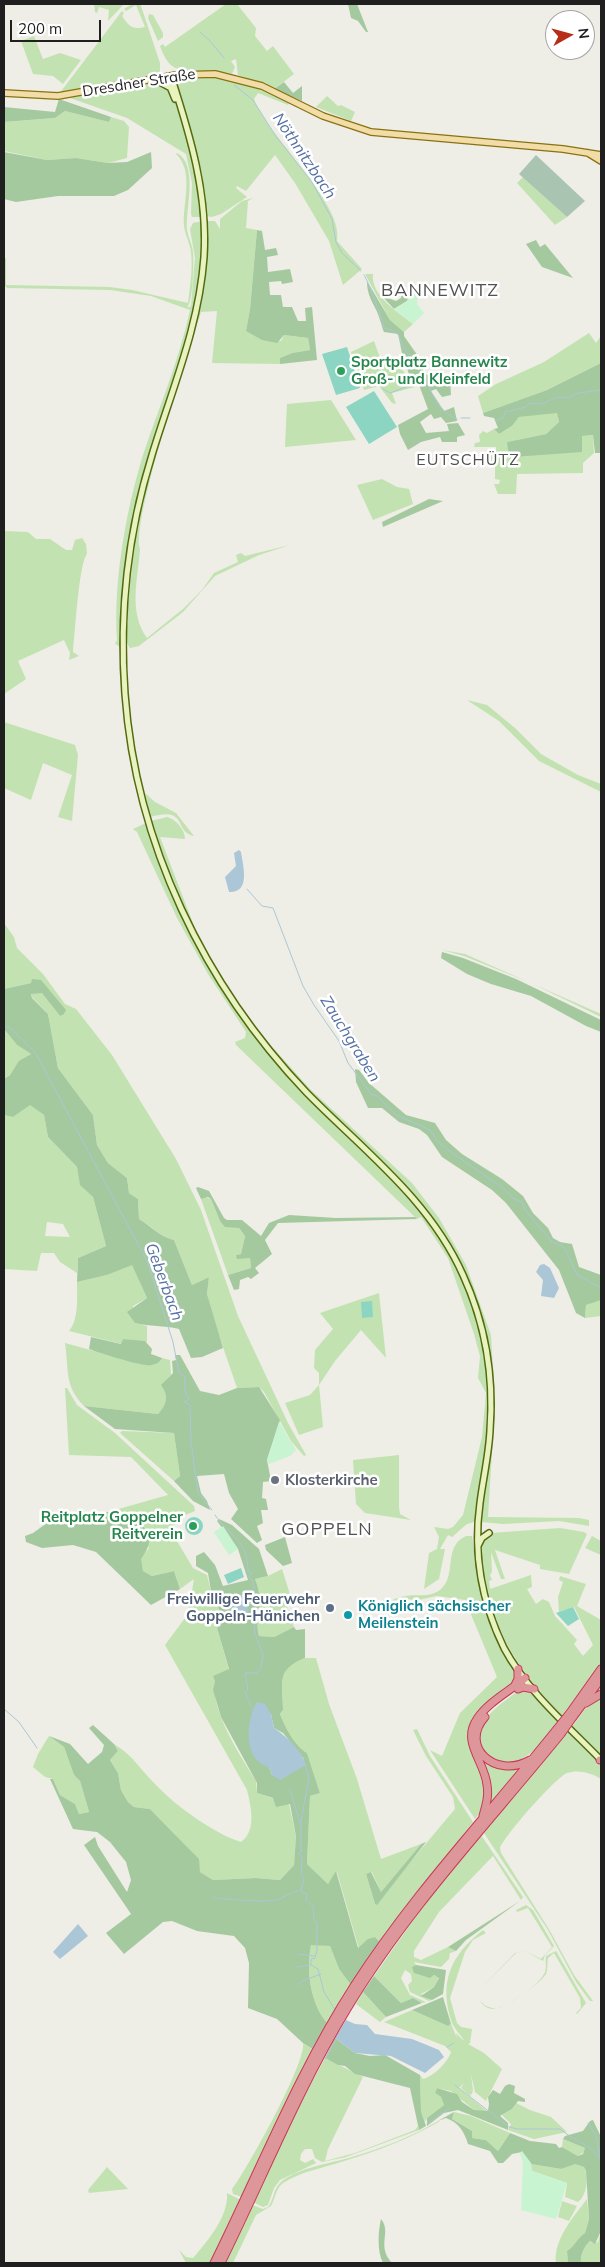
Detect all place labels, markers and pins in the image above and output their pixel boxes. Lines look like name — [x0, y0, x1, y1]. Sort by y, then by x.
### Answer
place label: Sportplatz Bannewitz Groß- und Kleinfeld — [351, 353, 508, 388]
marker: Sportplatz Bannewitz Groß- und Kleinfeld — [335, 365, 347, 377]
place label: Klosterkirche — [285, 1471, 378, 1489]
marker: Klosterkirche — [269, 1474, 281, 1486]
place label: Reitplatz Goppelner Reitverein — [41, 1508, 183, 1543]
marker: Reitplatz Goppelner Reitverein — [187, 1520, 199, 1532]
place label: Freiwillige Feuerwehr Goppeln-Hänichen — [167, 1590, 320, 1625]
place label: Königlich sächsischer Meilenstein — [358, 1597, 511, 1632]
marker: Freiwillige Feuerwehr Goppeln-Hänichen — [324, 1602, 336, 1614]
marker: Königlich sächsischer Meilenstein — [342, 1609, 354, 1621]

